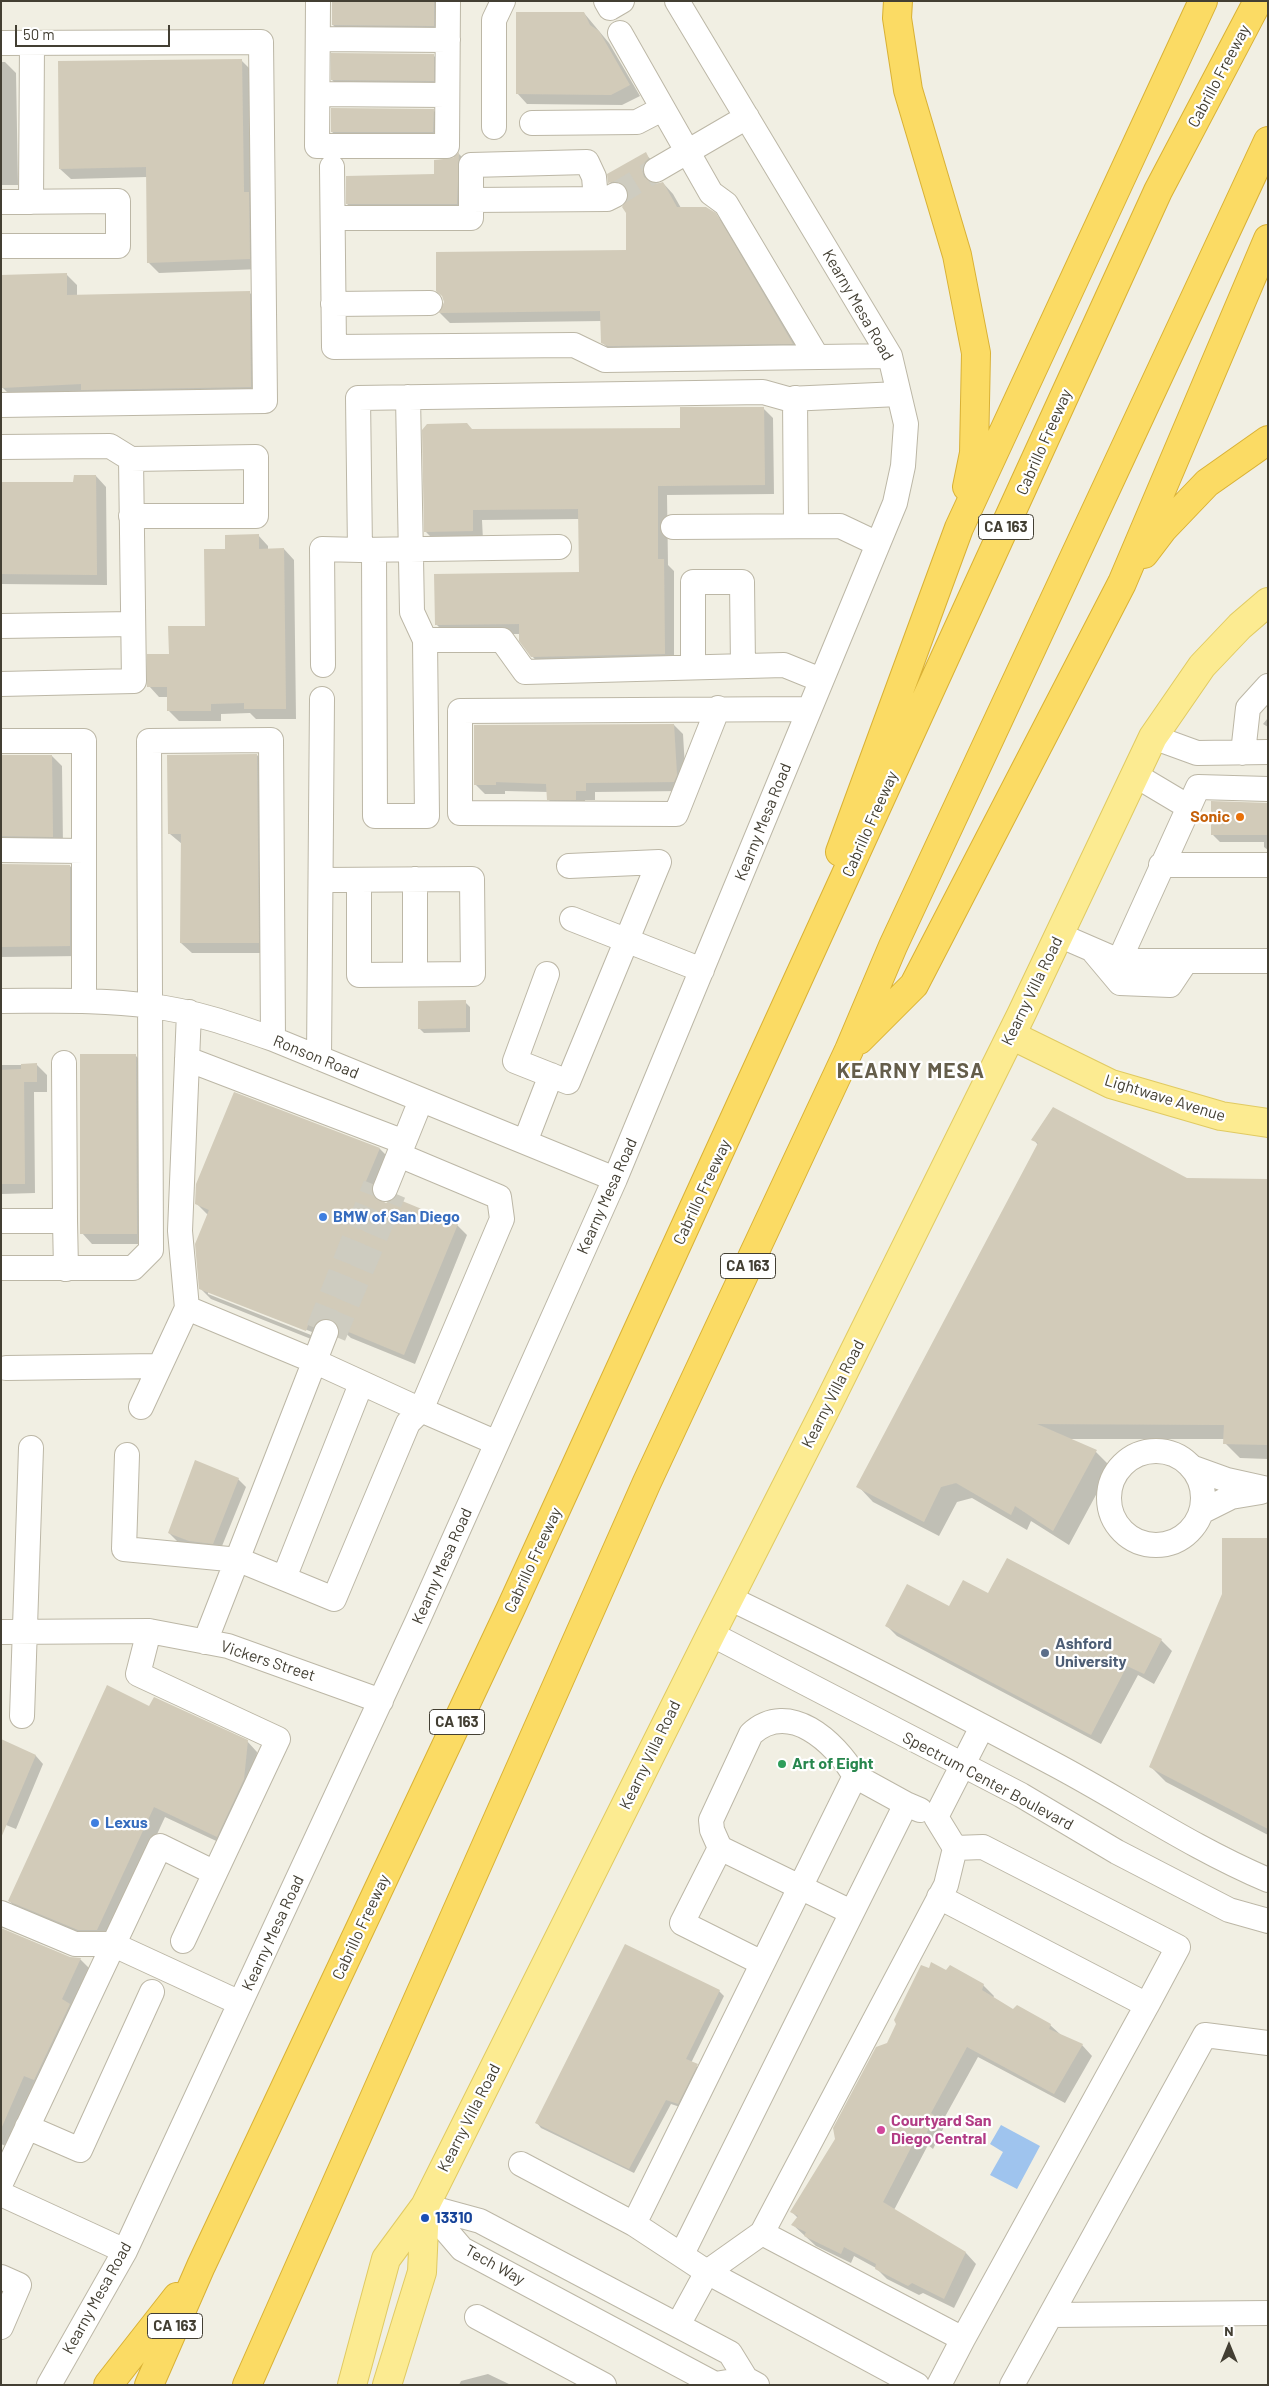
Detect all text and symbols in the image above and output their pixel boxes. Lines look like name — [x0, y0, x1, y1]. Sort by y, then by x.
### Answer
scale bar — [18, 15, 172, 47]
street label: Cabrillo Freeway — [1184, 21, 1254, 131]
text: 50 m — [23, 25, 55, 43]
street label: Kearny Mesa Road — [818, 246, 898, 364]
street label: Cabrillo Freeway — [1012, 386, 1076, 498]
road number: CA 163 — [978, 514, 1034, 540]
street label: Kearny Mesa Road — [731, 760, 795, 884]
street label: Cabrillo Freeway — [838, 768, 902, 880]
place label: Sonic — [1190, 807, 1230, 827]
marker: Sonic — [1234, 811, 1246, 823]
street label: Kearny Villa Road — [997, 933, 1067, 1049]
street label: Ronson Road — [270, 1031, 362, 1083]
district label: KEARNY MESA — [835, 1058, 987, 1084]
street label: Lightwave Avenue — [1102, 1070, 1228, 1126]
street label: Kearny Mesa Road — [573, 1135, 641, 1257]
street label: Cabrillo Freeway — [669, 1136, 735, 1248]
place label: BMW of San Diego — [333, 1207, 460, 1227]
marker: BMW of San Diego — [317, 1211, 329, 1223]
road number: CA 163 — [720, 1254, 776, 1278]
street label: Kearny Villa Road — [798, 1337, 868, 1451]
street label: Cabrillo Freeway — [500, 1504, 566, 1616]
street label: Kearny Mesa Road — [408, 1505, 476, 1627]
place label: Ashford University — [1055, 1634, 1127, 1672]
street label: Vickers Street — [218, 1637, 318, 1685]
marker: Ashford University — [1039, 1647, 1051, 1659]
street label: Kearny Villa Road — [615, 1697, 685, 1813]
road number: CA 163 — [430, 1710, 484, 1734]
street label: Spectrum Center Boulevard — [899, 1728, 1077, 1834]
place label: Art of Eight — [792, 1754, 873, 1774]
marker: Art of Eight — [776, 1758, 788, 1770]
place label: Lexus — [105, 1813, 148, 1833]
marker: Lexus — [89, 1817, 101, 1829]
street label: Cabrillo Freeway — [328, 1871, 394, 1983]
street label: Kearny Mesa Road — [238, 1872, 308, 1994]
street label: Kearny Villa Road — [434, 2061, 504, 2175]
place label: Courtyard San Diego Central — [891, 2111, 992, 2149]
marker: Courtyard San Diego Central — [875, 2124, 887, 2136]
place label: 13310 — [435, 2208, 473, 2228]
marker: 13310 — [419, 2212, 431, 2224]
street label: Kearny Mesa Road — [58, 2239, 136, 2357]
street label: Tech Way — [462, 2241, 528, 2289]
road number: CA 163 — [148, 2314, 202, 2338]
north arrow — [1204, 2321, 1254, 2371]
text: N — [1224, 2322, 1234, 2339]

